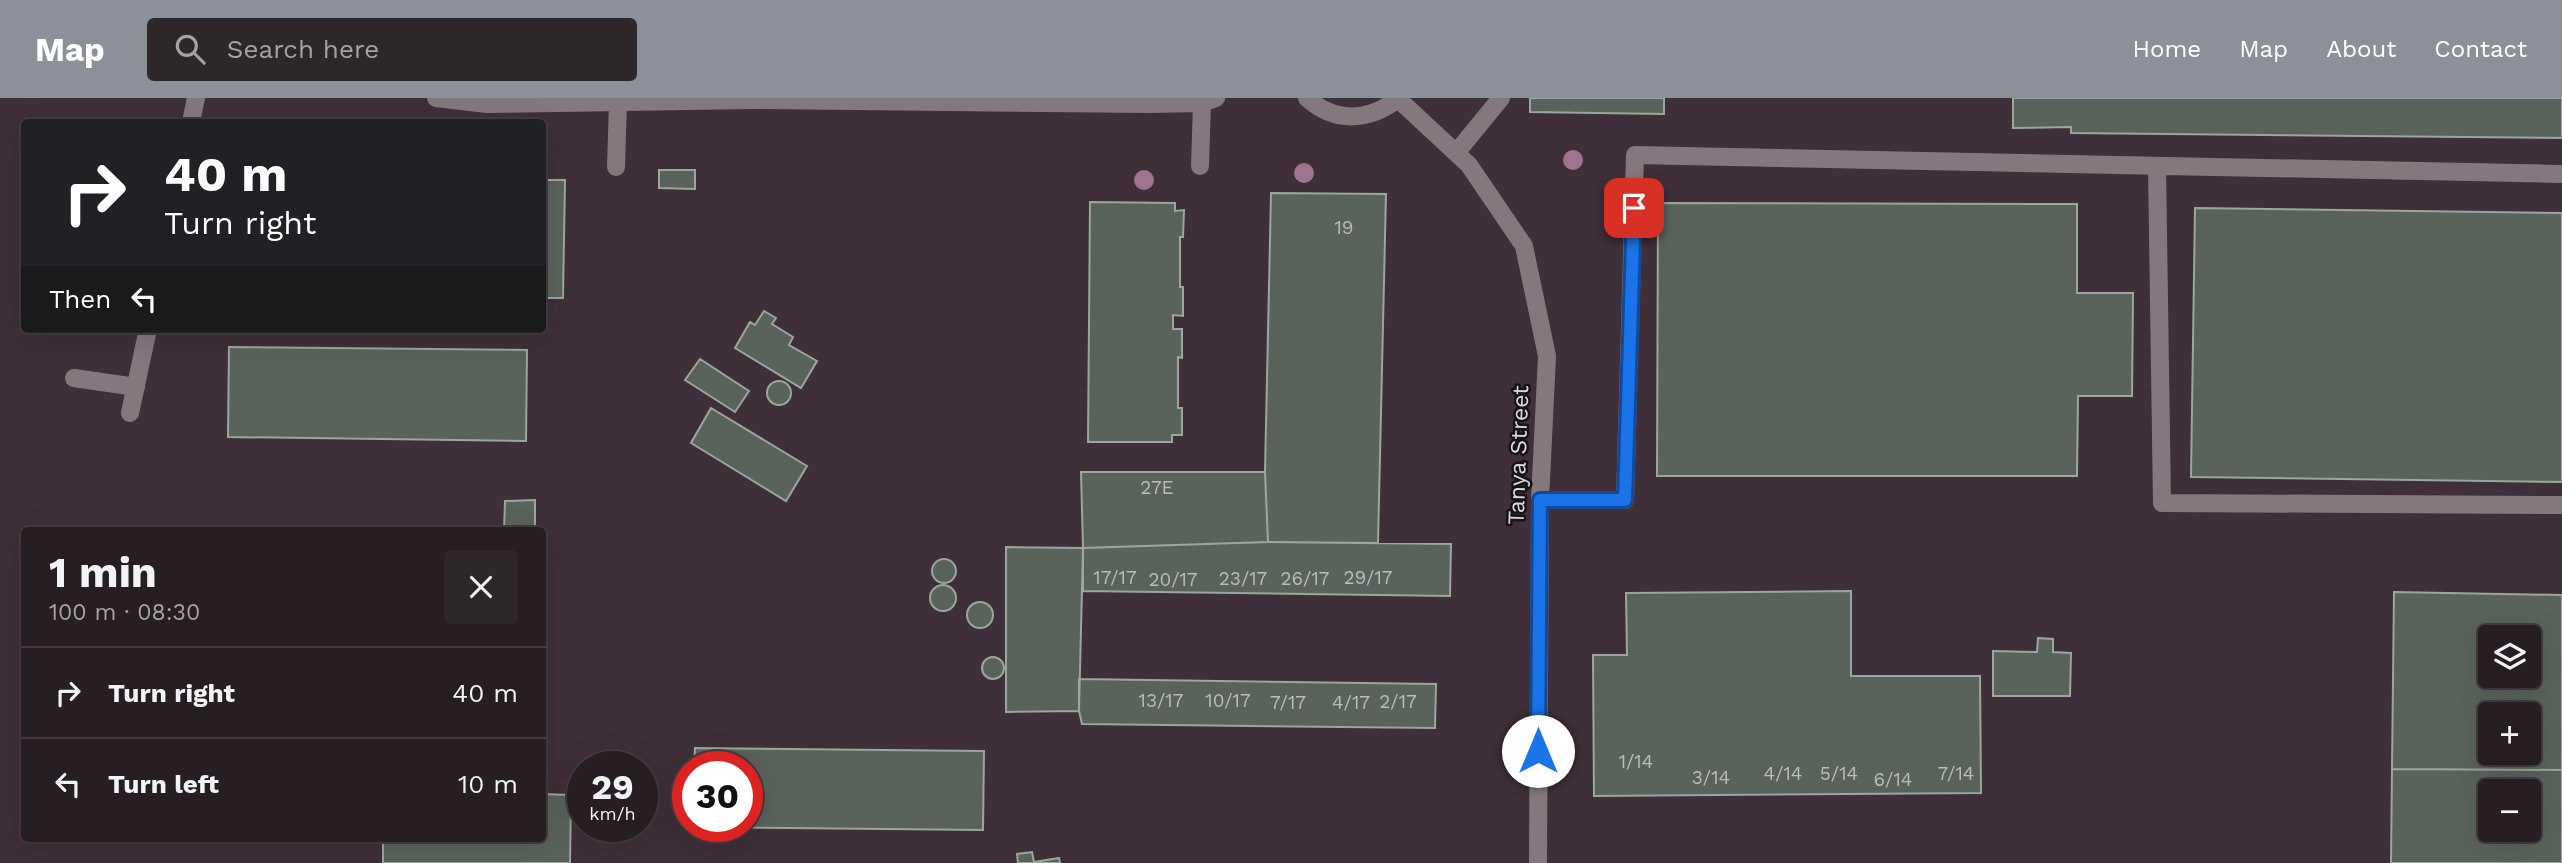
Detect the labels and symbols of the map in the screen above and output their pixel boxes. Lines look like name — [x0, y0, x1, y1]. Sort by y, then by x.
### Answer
pin — [1604, 178, 1664, 238]
house number: 19 — [1334, 216, 1354, 239]
street label: Tanya Street — [1503, 384, 1534, 525]
house number: 27E — [1140, 476, 1174, 499]
house number: 17/17 — [1093, 566, 1137, 589]
house number: 29/17 — [1344, 566, 1392, 589]
house number: 23/17 — [1219, 567, 1267, 590]
house number: 26/17 — [1280, 567, 1330, 590]
house number: 20/17 — [1148, 568, 1198, 591]
house number: 13/17 — [1139, 689, 1183, 712]
house number: 10/17 — [1205, 689, 1251, 712]
house number: 2/17 — [1379, 690, 1417, 713]
house number: 7/17 — [1270, 691, 1306, 714]
house number: 4/17 — [1332, 691, 1370, 714]
position arrow — [1501, 714, 1575, 788]
house number: 1/14 — [1619, 750, 1653, 773]
speed limit sign: 30 — [672, 751, 763, 842]
house number: 4/14 — [1764, 762, 1802, 785]
house number: 5/14 — [1820, 762, 1858, 785]
house number: 7/14 — [1938, 762, 1974, 785]
house number: 3/14 — [1692, 766, 1730, 789]
house number: 6/14 — [1874, 768, 1912, 791]

